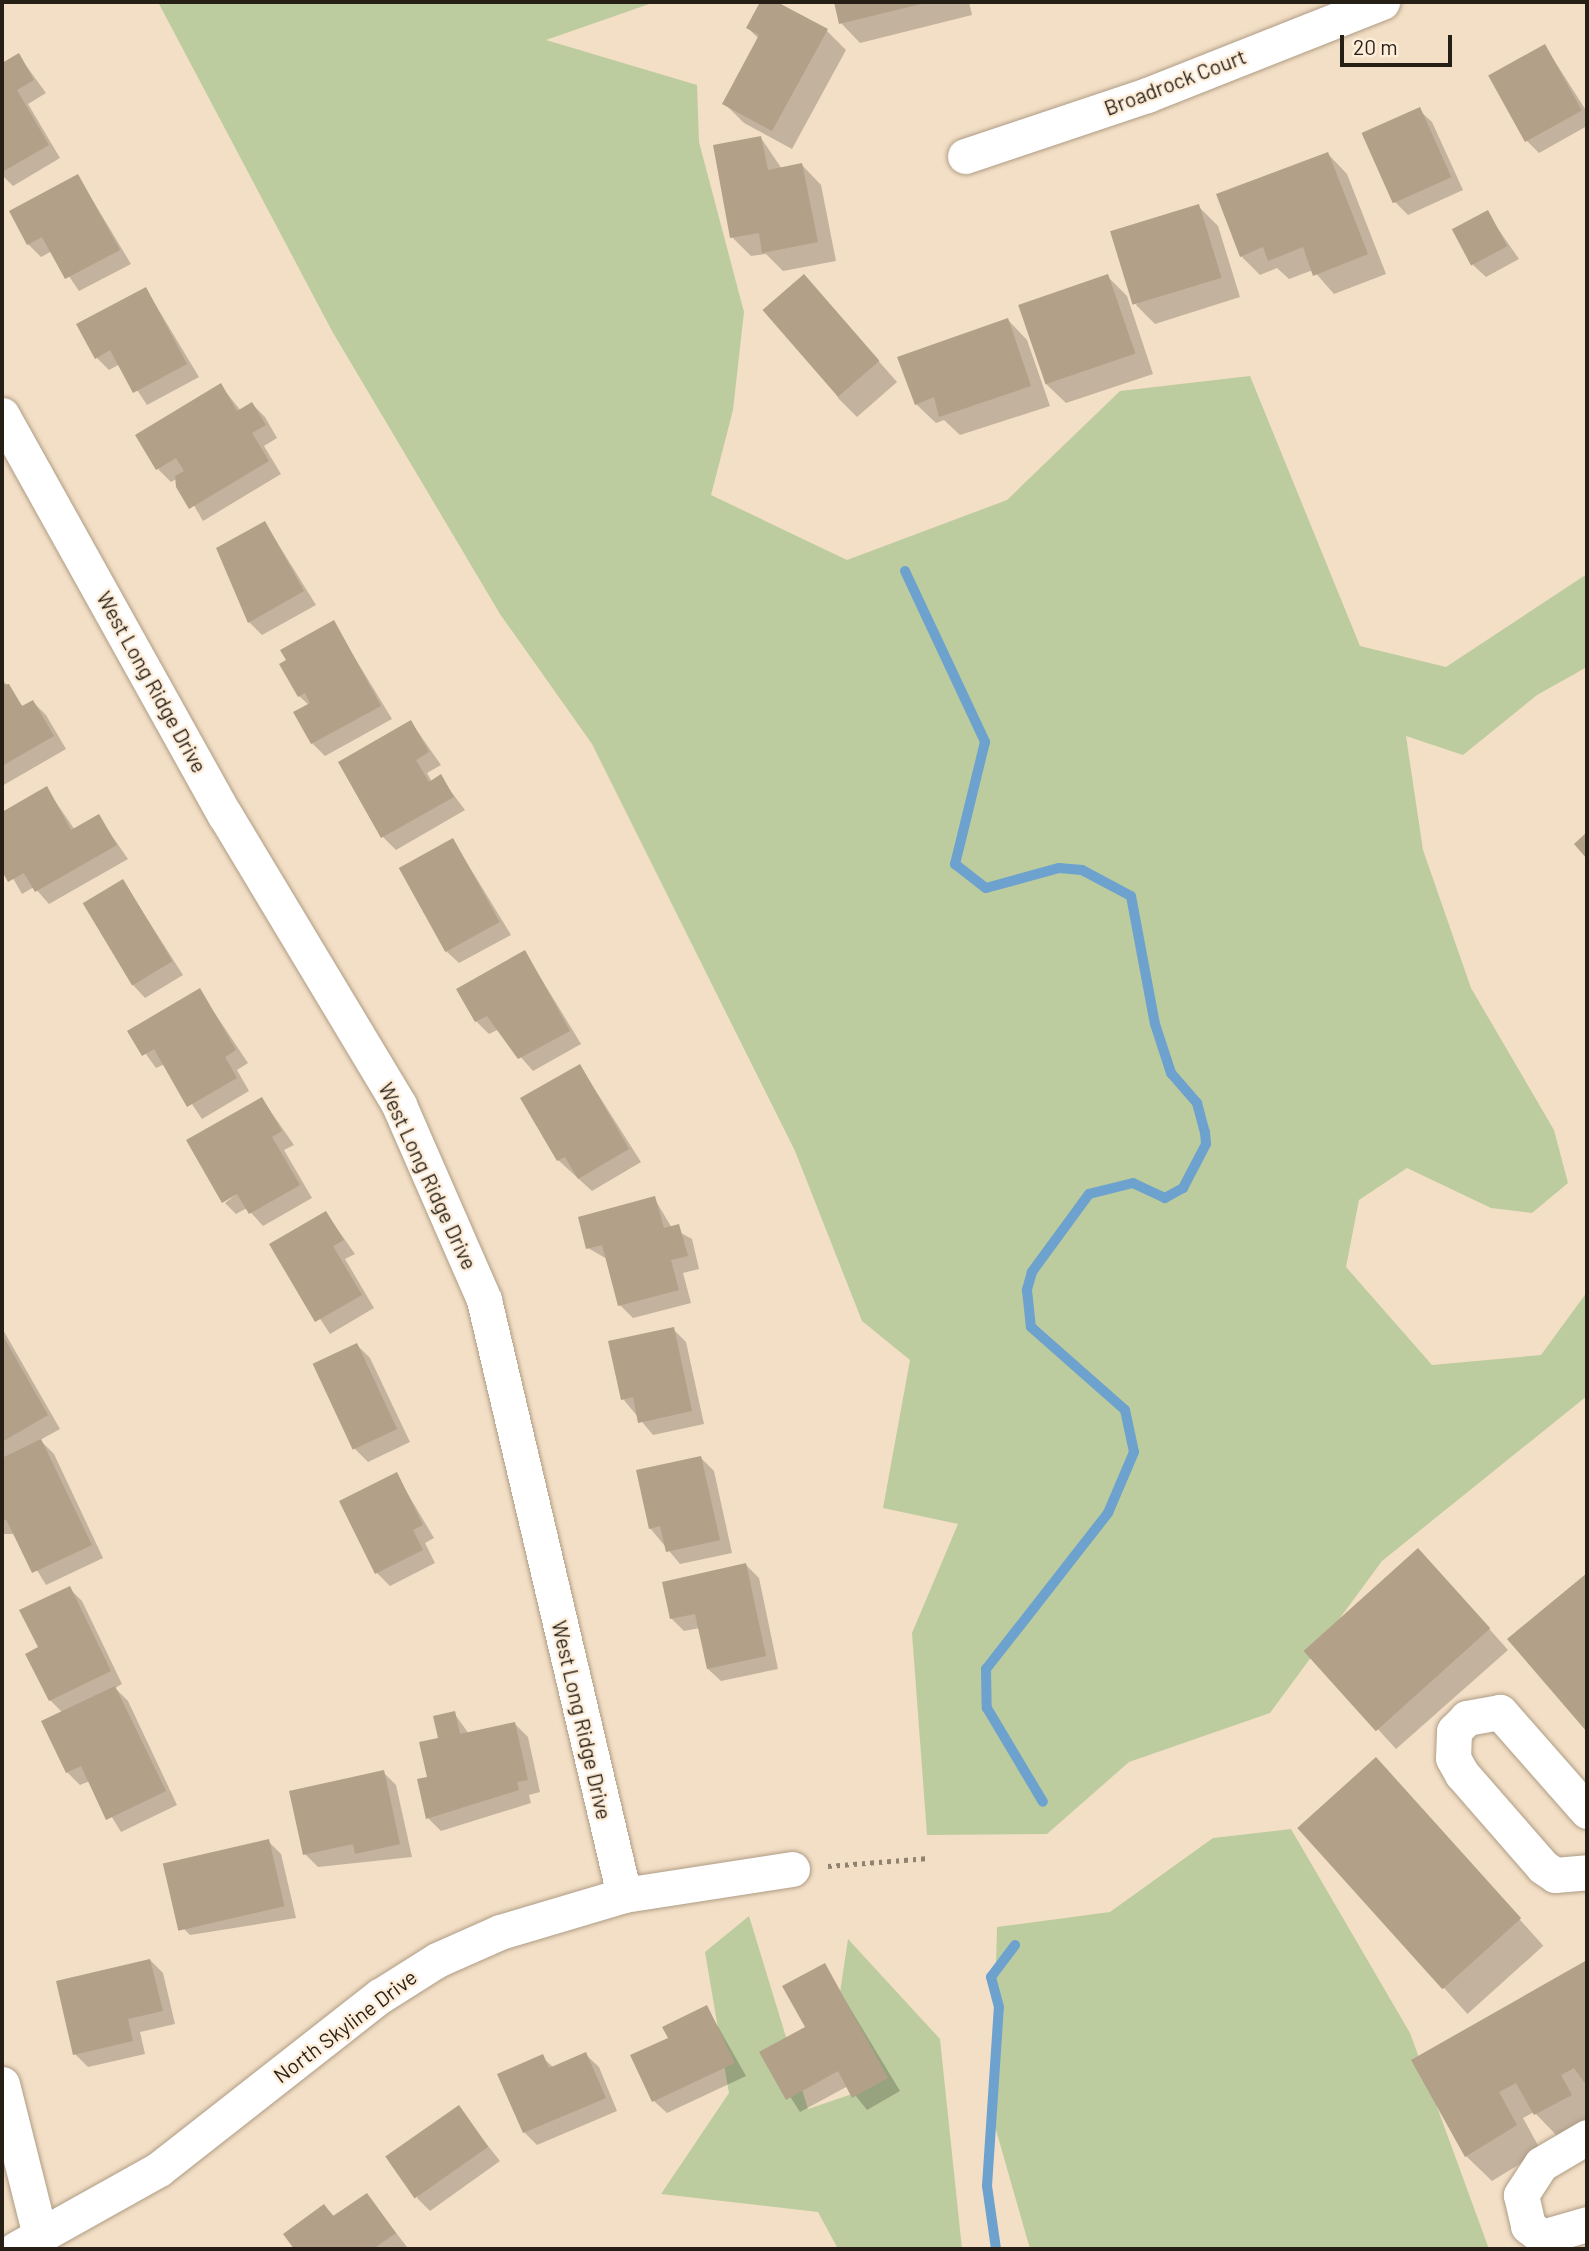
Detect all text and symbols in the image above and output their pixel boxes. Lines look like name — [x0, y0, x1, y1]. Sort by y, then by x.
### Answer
scale bar — [1344, 21, 1456, 65]
text: 20 m — [1353, 34, 1398, 59]
street label: Broadrock Court — [1100, 43, 1250, 121]
street label: West Long Ridge Drive — [92, 587, 212, 777]
street label: West Long Ridge Drive — [374, 1078, 482, 1274]
street label: West Long Ridge Drive — [547, 1618, 617, 1822]
street label: North Skyline Drive — [268, 1964, 422, 2088]

